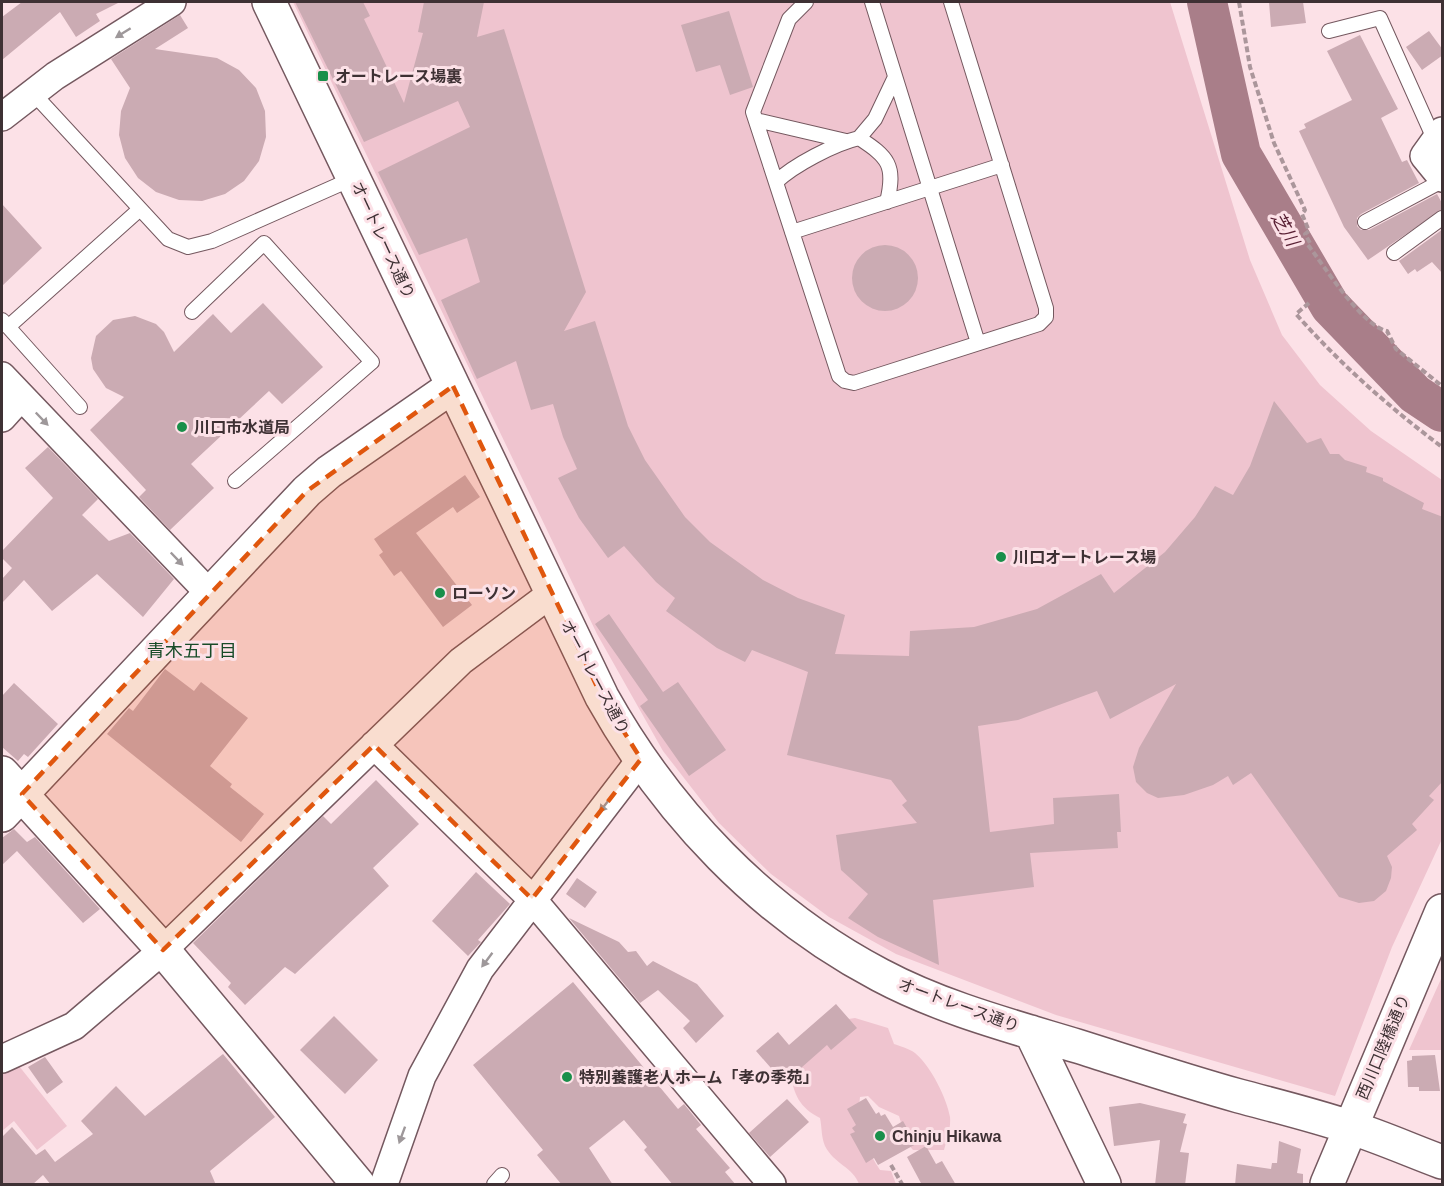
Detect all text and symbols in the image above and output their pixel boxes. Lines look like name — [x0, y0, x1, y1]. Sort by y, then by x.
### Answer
one-way arrow — [115, 27, 131, 38]
place label: オートレース場裏 — [335, 68, 462, 85]
marker: オートレース場裏 — [316, 69, 330, 83]
street label: オートレース通り — [348, 179, 418, 301]
water label: 芝川 — [1267, 208, 1304, 251]
one-way arrow — [34, 411, 48, 425]
place label: 川口市水道局 — [194, 419, 290, 436]
marker: 川口市水道局 — [175, 420, 189, 434]
place label: 川口オートレース場 — [1013, 549, 1156, 566]
marker: 川口オートレース場 — [994, 550, 1008, 564]
one-way arrow — [170, 552, 184, 567]
place label: ローソン — [452, 585, 516, 602]
marker: ローソン — [433, 586, 447, 600]
street label: オートレース通り — [558, 617, 632, 737]
district label: 青木五丁目 — [147, 641, 237, 661]
one-way arrow — [599, 797, 611, 813]
one-way arrow — [481, 953, 493, 968]
street label: オートレース通り — [896, 975, 1022, 1035]
street label: 西川口陸橋通り — [1353, 992, 1413, 1102]
place label: 特別養護老人ホーム「孝の季苑」 — [579, 1069, 819, 1086]
marker: 特別養護老人ホーム「孝の季苑」 — [560, 1070, 574, 1084]
one-way arrow — [396, 1126, 406, 1144]
place label: Chinju Hikawa — [892, 1128, 1001, 1145]
marker: Chinju Hikawa — [873, 1129, 887, 1143]

